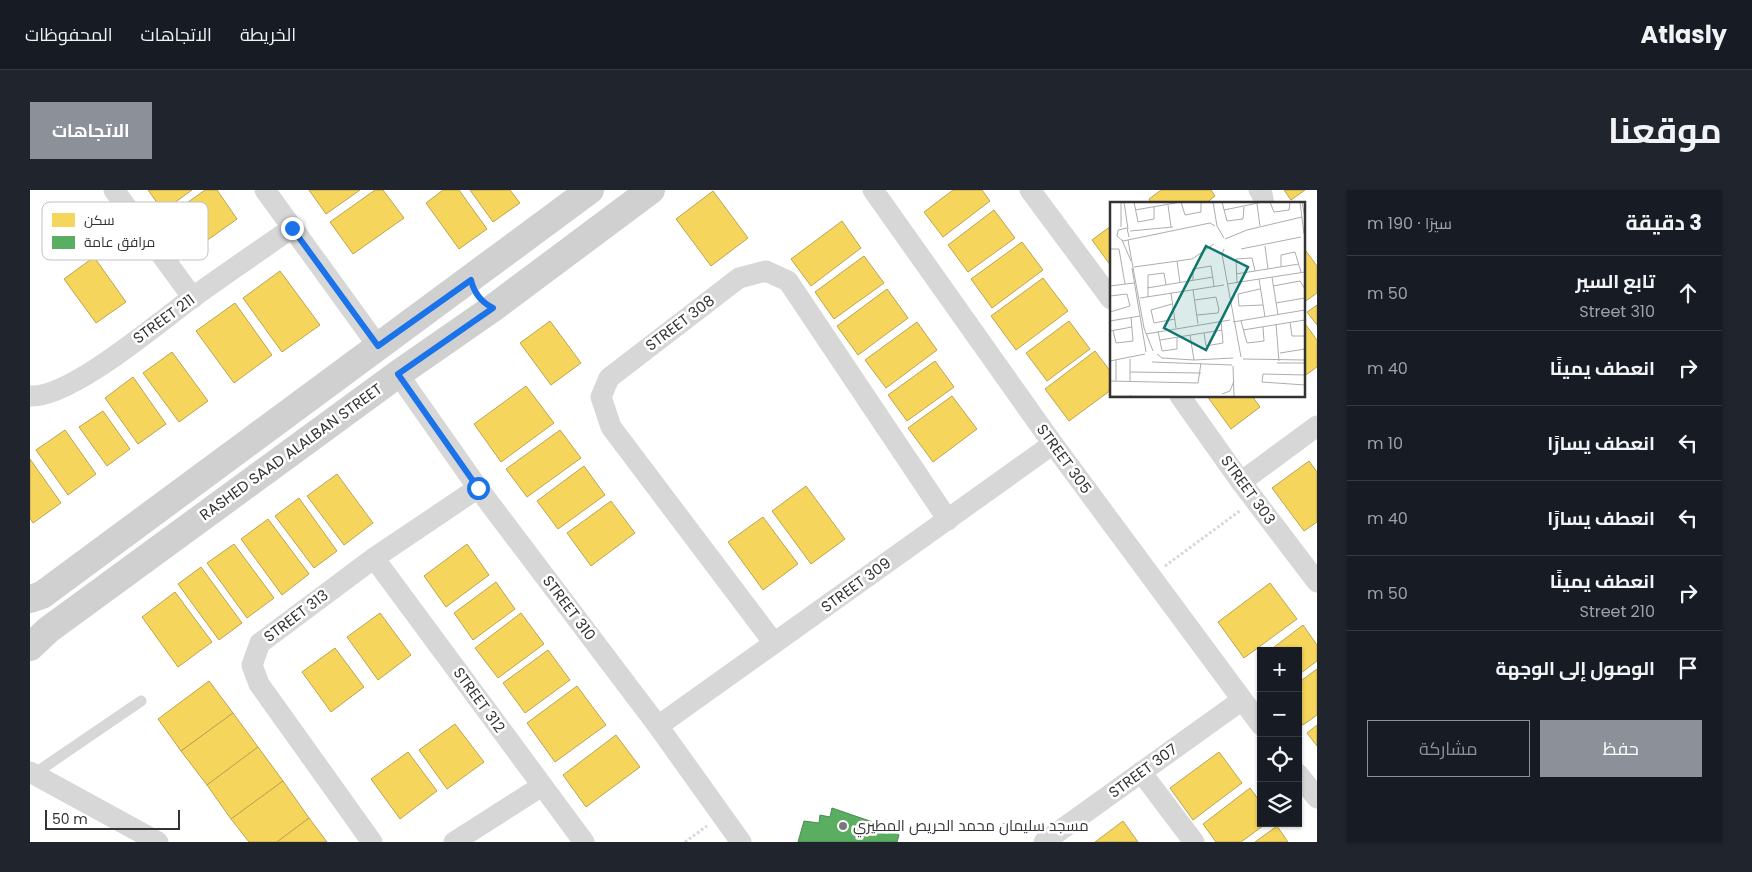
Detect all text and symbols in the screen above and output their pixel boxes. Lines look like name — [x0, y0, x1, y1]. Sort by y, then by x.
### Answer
text: Atlasly — [1641, 18, 1727, 51]
text: المحفوظات — [25, 22, 113, 47]
text: الاتجاهات — [141, 22, 212, 47]
text: الخريطة — [240, 22, 296, 47]
button: الاتجاهات — [30, 102, 152, 159]
text: موقعنا — [1608, 106, 1722, 155]
legend — [42, 202, 208, 260]
inset map — [1110, 202, 1304, 398]
text: 3 دقيقة — [1625, 208, 1702, 237]
text: سكن — [84, 210, 115, 230]
text: سيرًا · 190 m — [1367, 212, 1452, 235]
route end — [281, 217, 304, 240]
text: مرافق عامة — [84, 232, 155, 252]
text: تابع السير — [1575, 268, 1655, 295]
icon: ahead — [1674, 279, 1702, 307]
text: 50 m — [1367, 282, 1408, 305]
street label: STREET 211 — [128, 289, 199, 348]
street label: STREET 308 — [641, 290, 718, 355]
text: Street 310 — [1579, 300, 1655, 323]
icon: right — [1674, 354, 1702, 382]
text: انعطف يمينًا — [1550, 355, 1655, 382]
text: 40 m — [1367, 357, 1408, 380]
street label: RASHED SAAD ALALBAN STREET — [195, 378, 386, 525]
street label: STREET 305 — [1032, 420, 1097, 498]
icon: left — [1674, 429, 1702, 457]
text: انعطف يسارًا — [1547, 430, 1655, 457]
text: 10 m — [1367, 432, 1403, 455]
street label: STREET 303 — [1216, 451, 1281, 528]
route start — [467, 477, 490, 500]
icon: left — [1674, 504, 1702, 532]
text: انعطف يسارًا — [1547, 505, 1655, 532]
text: 40 m — [1367, 507, 1408, 530]
street label: STREET 309 — [817, 552, 895, 617]
text: انعطف يمينًا — [1550, 568, 1655, 595]
street label: STREET 310 — [538, 571, 601, 645]
icon: right — [1674, 579, 1702, 607]
text: 50 m — [1367, 582, 1408, 605]
street label: STREET 313 — [259, 584, 332, 647]
text: Street 210 — [1580, 600, 1655, 623]
map controls — [1257, 647, 1302, 827]
button: + — [1257, 647, 1302, 692]
icon: arrive — [1674, 654, 1702, 682]
text: الوصول إلى الوجهة — [1496, 655, 1655, 682]
street label: STREET 312 — [449, 663, 510, 737]
button: − — [1257, 692, 1302, 737]
button: مشاركة — [1367, 720, 1530, 777]
button: حفظ — [1540, 720, 1702, 777]
button: locate — [1257, 737, 1302, 782]
street label: STREET 307 — [1104, 739, 1181, 803]
button: layers — [1257, 782, 1302, 827]
scale bar — [45, 807, 180, 830]
text: 50 m — [52, 809, 88, 829]
place label: مسجد سليمان محمد الحريص المطيري — [853, 815, 1089, 838]
marker: مسجد سليمان محمد الحريص المطيري — [837, 820, 849, 832]

